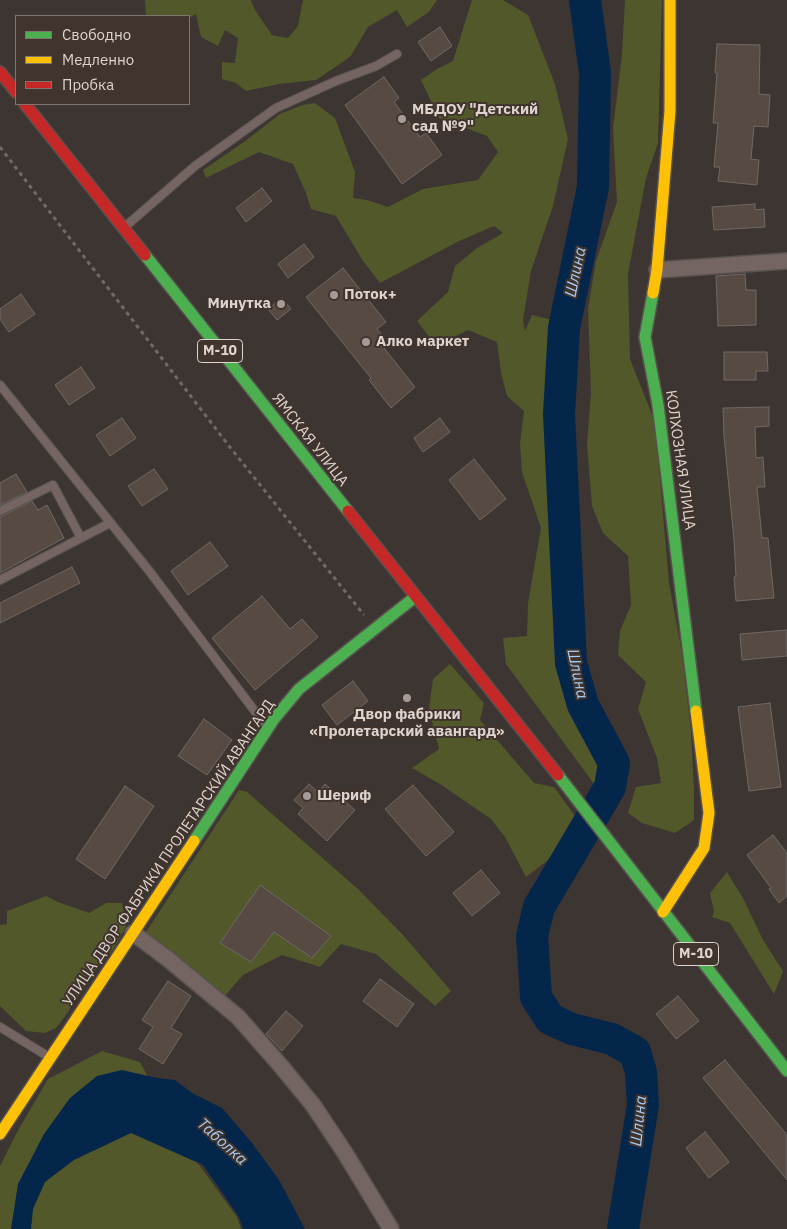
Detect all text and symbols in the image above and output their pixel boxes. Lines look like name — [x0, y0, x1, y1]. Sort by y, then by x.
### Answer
legend — [15, 15, 190, 105]
text: Свободно — [62, 25, 131, 44]
text: Медленно — [62, 50, 134, 69]
text: Пробка — [62, 75, 114, 94]
place label: МБДОУ "Детский сад №9" — [412, 101, 538, 136]
marker: МБДОУ "Детский сад №9" — [396, 113, 408, 125]
water label: Шлина — [561, 245, 591, 299]
place label: Поток+ — [344, 286, 397, 304]
marker: Поток+ — [328, 289, 340, 301]
place label: Минутка — [208, 295, 271, 313]
marker: Минутка — [275, 298, 287, 310]
place label: Алко маркет — [376, 333, 469, 351]
marker: Алко маркет — [360, 336, 372, 348]
road number: М-10 — [198, 340, 242, 362]
street label: КОЛХОЗНАЯ УЛИЦА — [661, 389, 699, 531]
street label: ЯМСКАЯ УЛИЦА — [268, 390, 352, 490]
water label: Шлина — [562, 647, 592, 701]
marker: Двор фабрики «Пролетарский авангард» — [401, 692, 413, 704]
street label: УЛИЦА ДВОР ФАБРИКИ ПРОЛЕТАРСКИЙ АВАНГАРД — [59, 696, 279, 1010]
place label: Двор фабрики «Пролетарский авангард» — [310, 706, 504, 741]
place label: Шериф — [317, 787, 371, 805]
marker: Шериф — [301, 790, 313, 802]
road number: М-10 — [674, 942, 718, 966]
water label: Шлина — [627, 1095, 651, 1147]
water label: Таболка — [193, 1115, 251, 1169]

